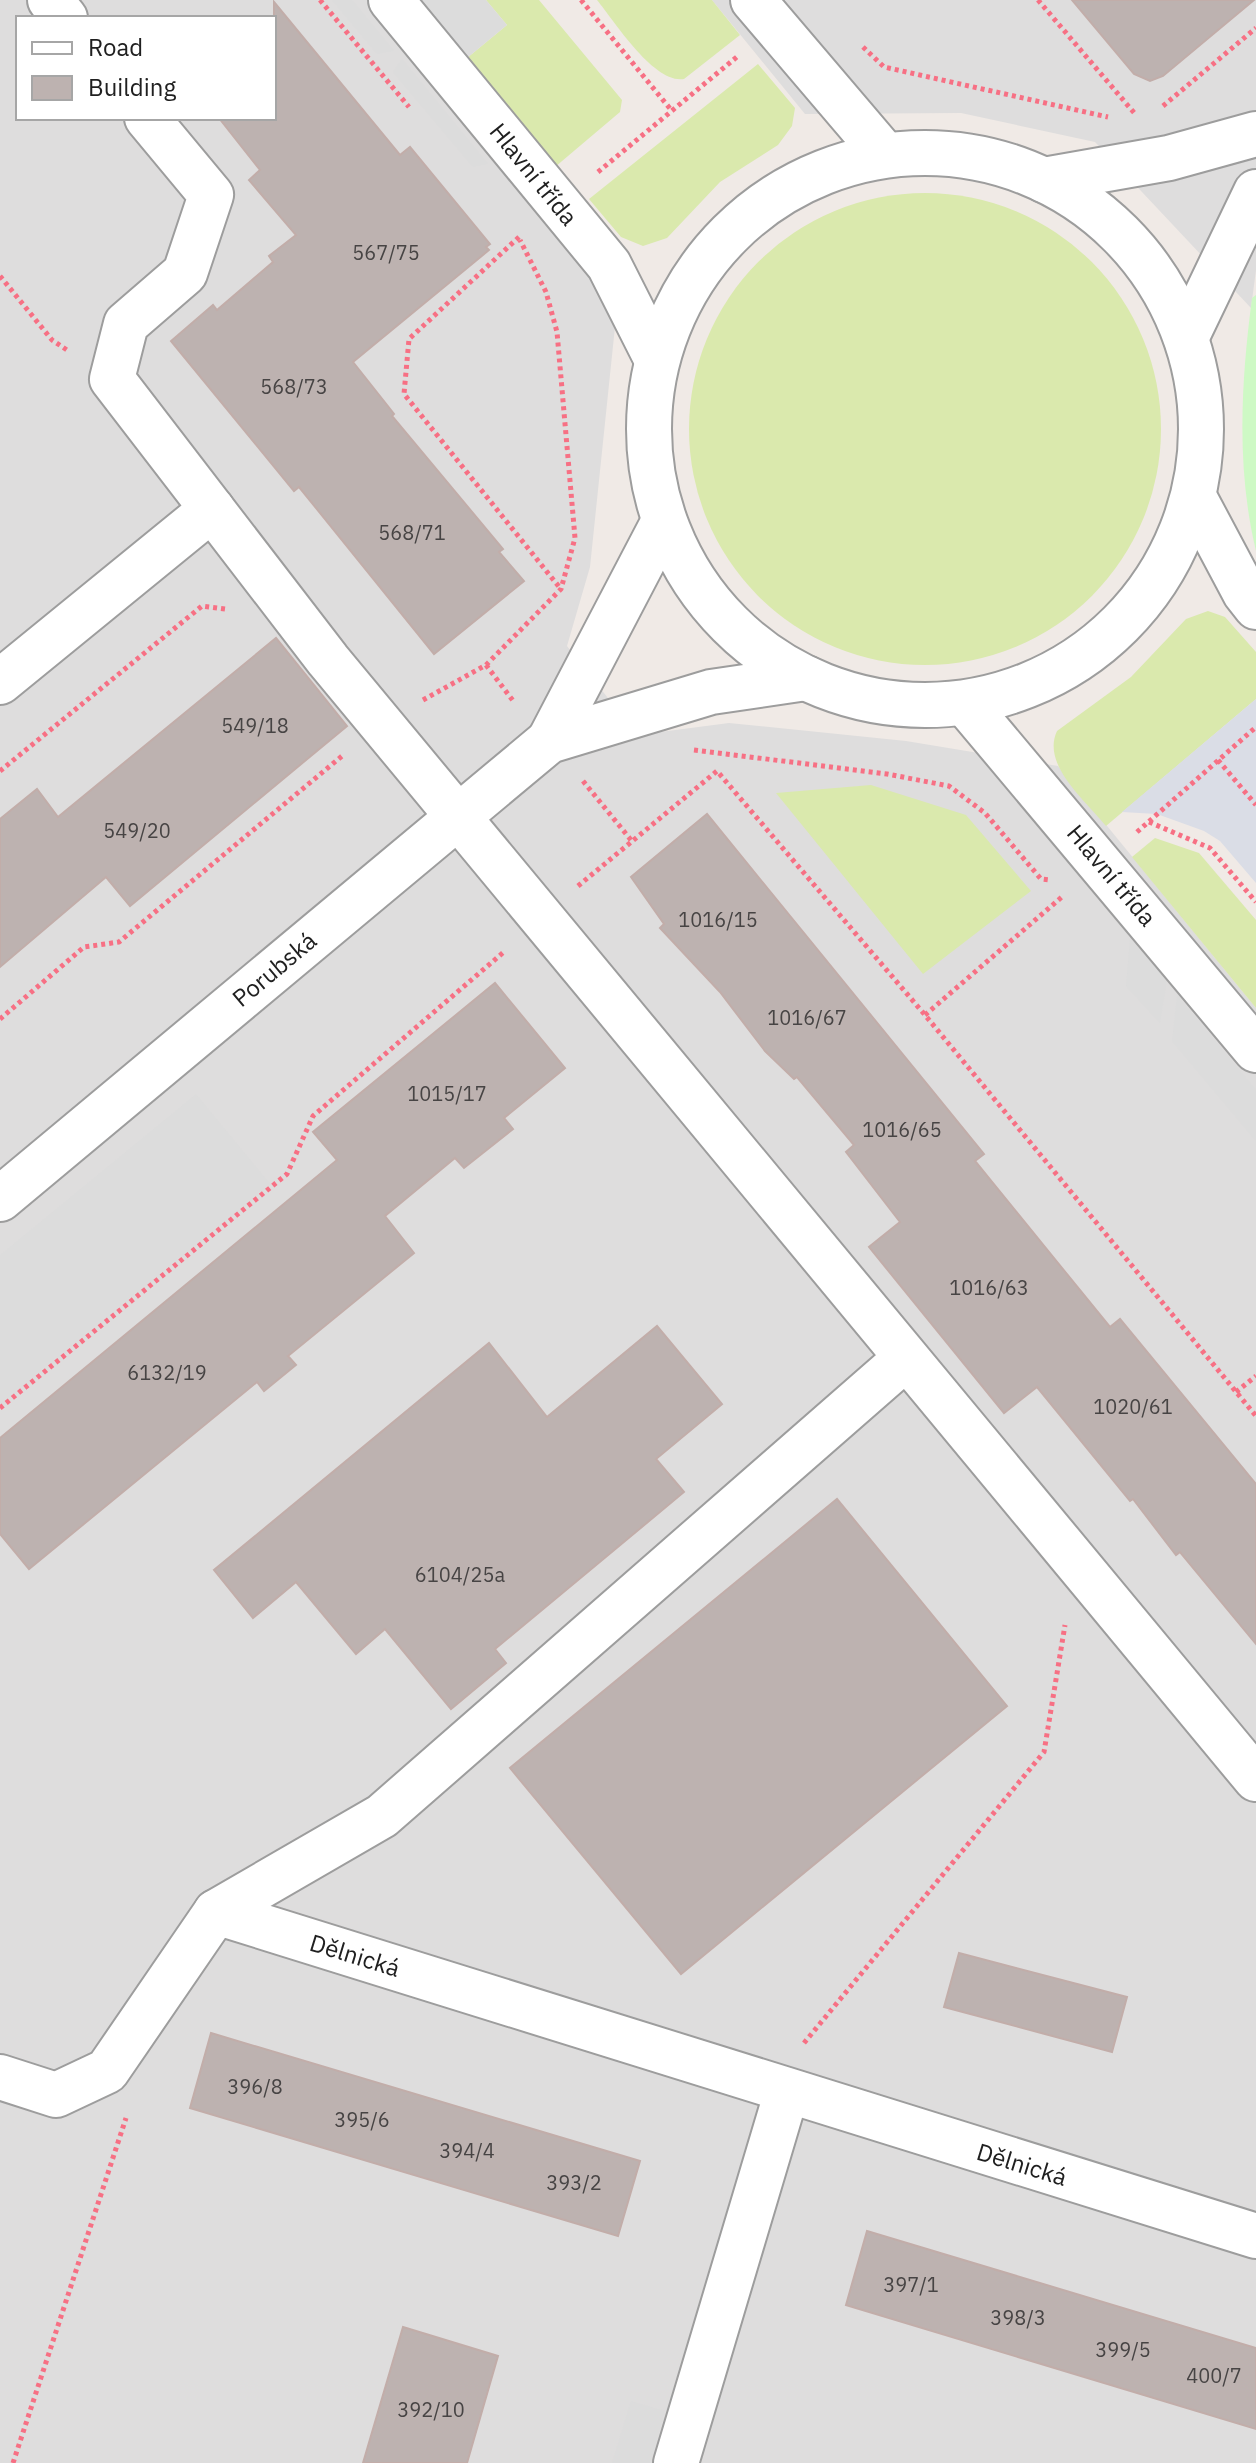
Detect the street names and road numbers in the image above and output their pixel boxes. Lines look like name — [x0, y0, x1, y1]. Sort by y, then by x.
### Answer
street label: Hlavní třída — [483, 116, 585, 232]
street label: Hlavní třída — [1060, 818, 1164, 933]
street label: Porubská — [225, 924, 323, 1014]
street label: Dělnická — [306, 1926, 404, 1984]
street label: Dělnická — [973, 2135, 1071, 2193]

